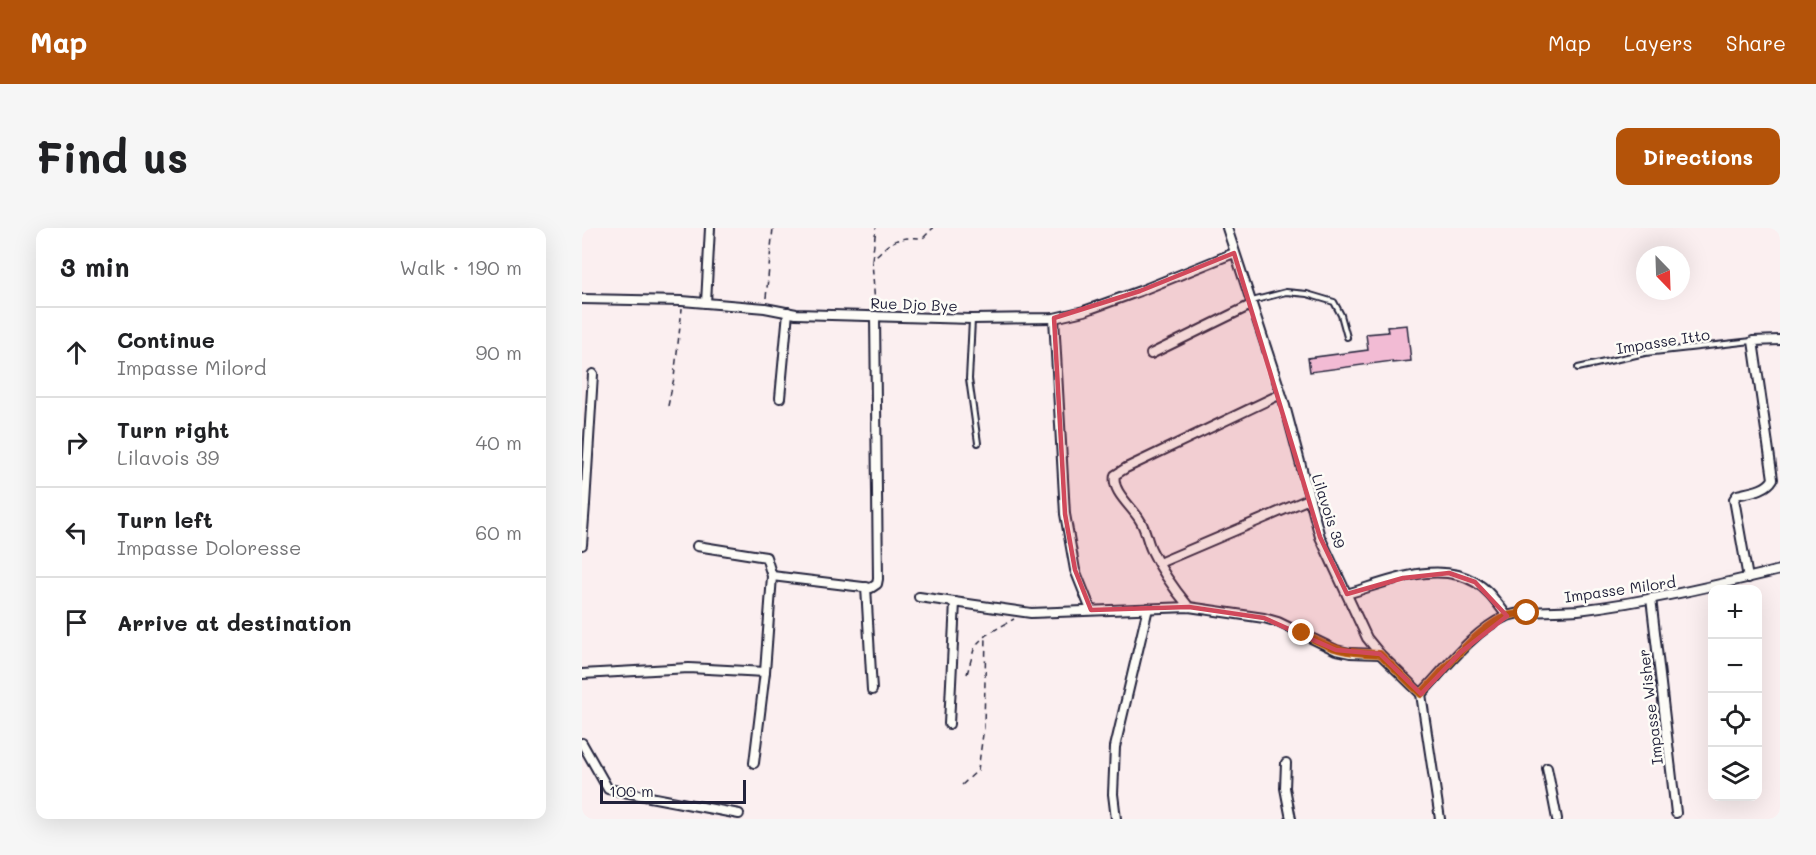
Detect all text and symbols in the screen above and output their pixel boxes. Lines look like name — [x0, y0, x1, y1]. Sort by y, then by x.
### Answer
text: Map — [30, 24, 87, 60]
text: Map — [1548, 29, 1591, 56]
text: Layers — [1624, 29, 1693, 56]
text: Share — [1726, 29, 1786, 56]
button: Directions — [1616, 128, 1780, 185]
text: Find us — [36, 129, 188, 184]
north arrow — [1636, 246, 1690, 300]
text: 3 min — [60, 250, 129, 284]
text: Walk · 190 m — [399, 254, 522, 280]
street label: Rue Djo Bye — [870, 292, 958, 316]
street label: Impasse Itto — [1615, 324, 1711, 358]
text: Continue — [117, 325, 215, 354]
icon: ahead — [60, 336, 93, 369]
text: 90 m — [476, 339, 522, 365]
text: Impasse Milord — [117, 354, 266, 380]
text: Turn right — [117, 415, 229, 444]
icon: right — [60, 426, 93, 459]
text: 40 m — [476, 429, 522, 455]
text: Lilavois 39 — [117, 444, 219, 470]
street label: Lilavois 39 — [1308, 471, 1350, 551]
text: Turn left — [117, 505, 213, 534]
icon: left — [60, 516, 93, 549]
text: 60 m — [475, 519, 522, 545]
text: Impasse Doloresse — [117, 534, 301, 560]
street label: Impasse Milord — [1563, 571, 1677, 607]
map controls — [1708, 585, 1762, 801]
button: + — [1708, 585, 1762, 639]
route start — [1513, 599, 1539, 625]
icon: arrive — [60, 606, 93, 639]
text: Arrive at destination — [117, 608, 352, 637]
route end — [1288, 619, 1314, 645]
button: − — [1708, 639, 1762, 693]
street label: Impasse Wisher — [1633, 648, 1667, 766]
button: locate — [1708, 693, 1762, 747]
button: layers — [1708, 747, 1762, 801]
scale bar — [600, 777, 746, 804]
text: 100 m — [609, 780, 654, 801]

